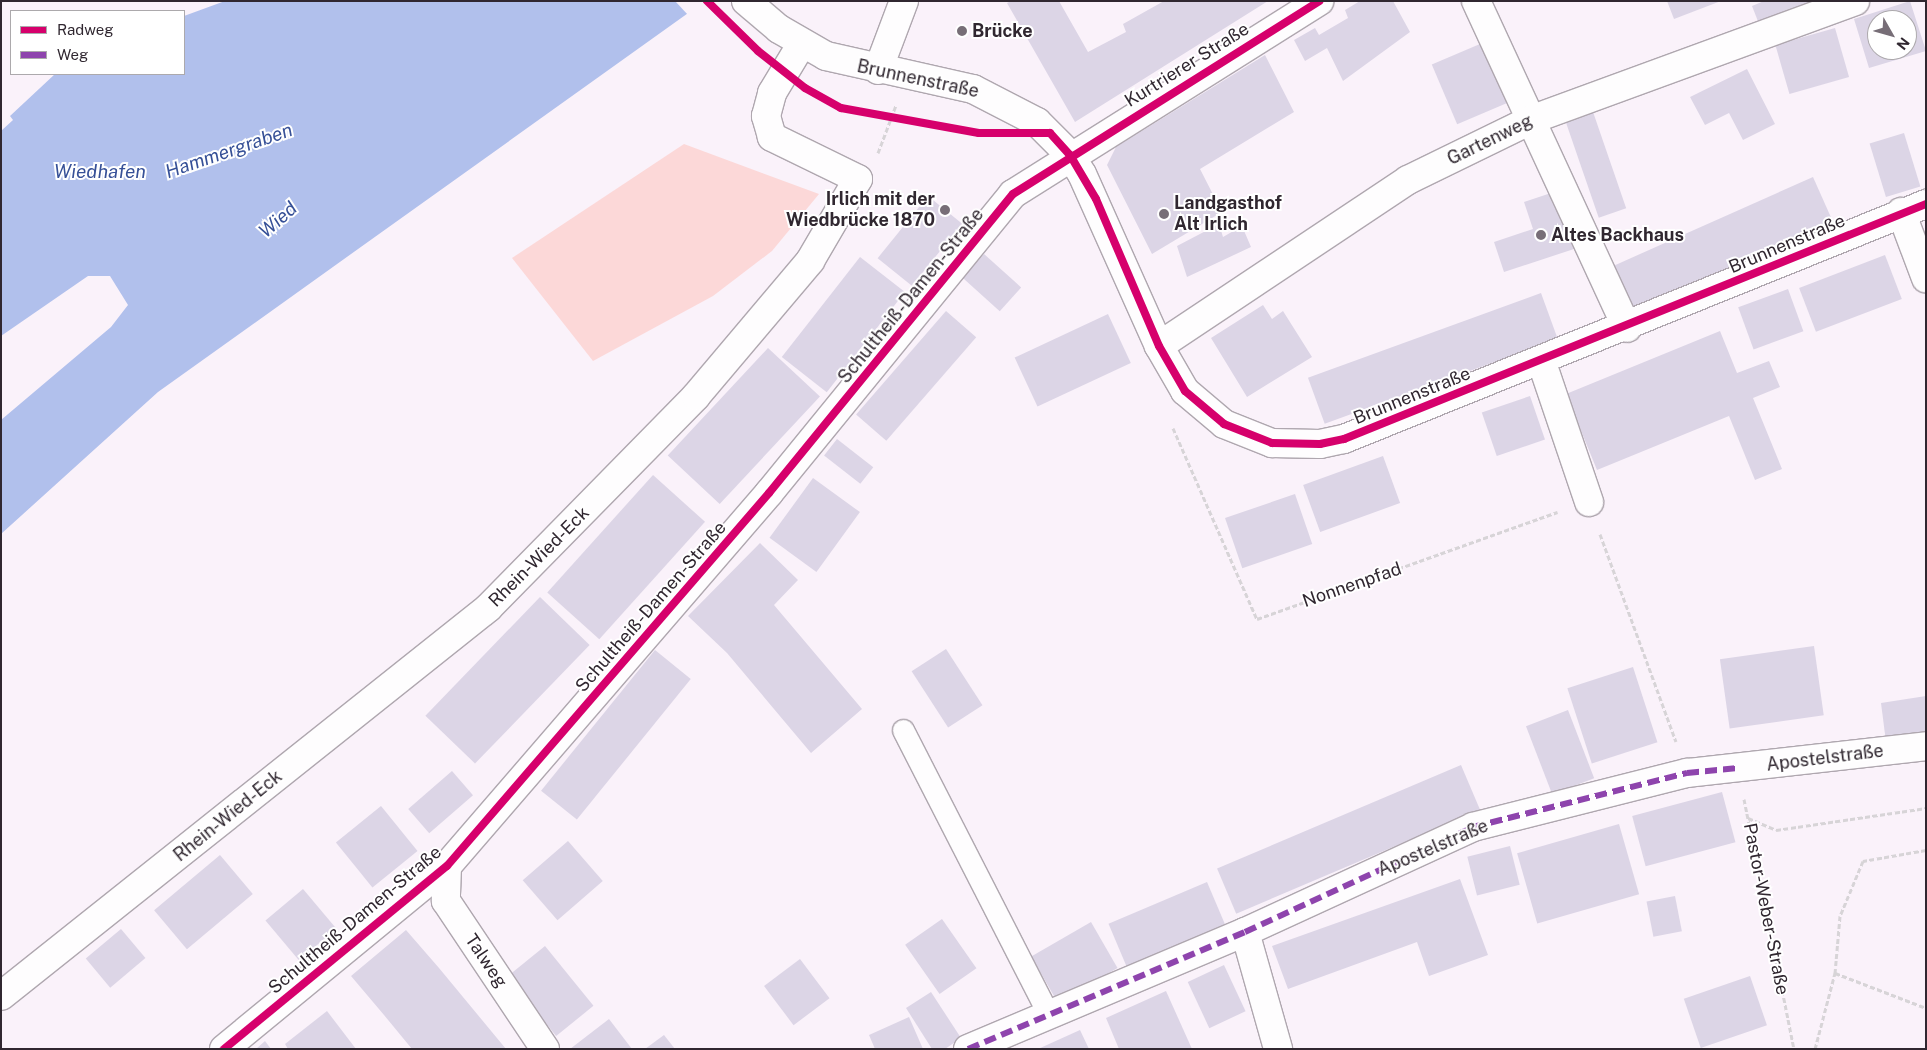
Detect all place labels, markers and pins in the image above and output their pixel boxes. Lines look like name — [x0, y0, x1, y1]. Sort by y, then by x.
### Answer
place label: Brücke — [972, 20, 1033, 42]
marker: Brücke — [956, 25, 968, 37]
place label: Irlich mit der Wiedbrücke 1870 — [786, 189, 935, 232]
place label: Landgasthof Alt Irlich — [1174, 193, 1282, 235]
marker: Irlich mit der Wiedbrücke 1870 — [939, 204, 951, 216]
marker: Landgasthof Alt Irlich — [1158, 208, 1170, 220]
place label: Altes Backhaus — [1551, 224, 1684, 246]
marker: Altes Backhaus — [1535, 229, 1547, 241]

